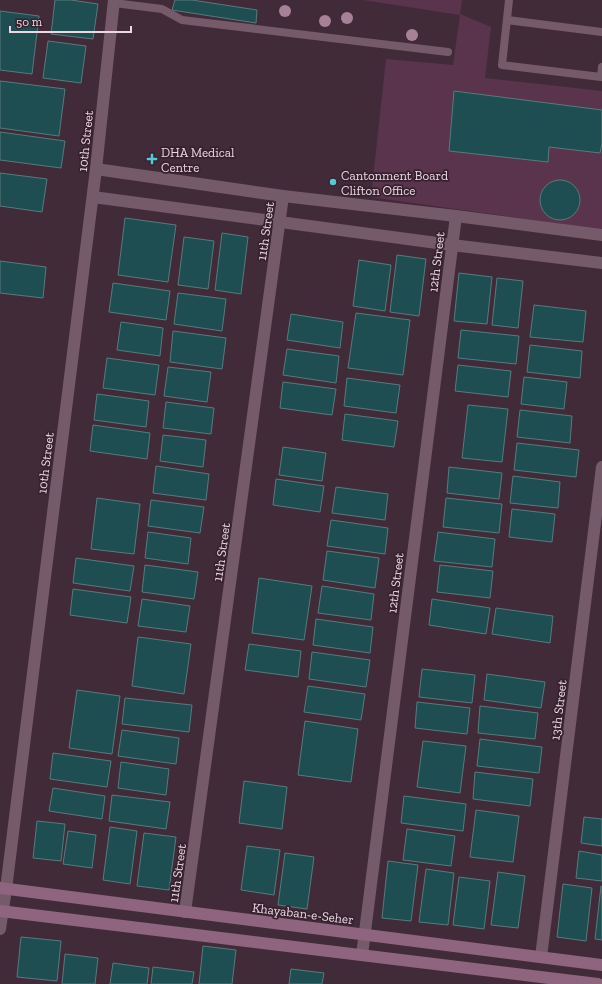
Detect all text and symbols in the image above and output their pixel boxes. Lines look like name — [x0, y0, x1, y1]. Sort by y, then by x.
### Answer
scale bar — [10, 8, 131, 34]
text: 50 m — [16, 15, 43, 29]
street label: 10th Street — [75, 109, 96, 173]
place label: DHA Medical Centre — [161, 145, 235, 175]
marker: DHA Medical Centre — [146, 153, 158, 165]
place label: Cantonment Board Clifton Office — [341, 168, 448, 198]
marker: Cantonment Board Clifton Office — [328, 177, 338, 187]
street label: 11th Street — [254, 201, 277, 261]
street label: 12th Street — [425, 231, 448, 293]
street label: 10th Street — [34, 431, 57, 495]
street label: 11th Street — [210, 522, 233, 582]
street label: 12th Street — [384, 552, 407, 614]
street label: 13th Street — [547, 679, 570, 741]
street label: 11th Street — [166, 843, 189, 903]
street label: Khayaban-e-Seher — [251, 900, 355, 927]

